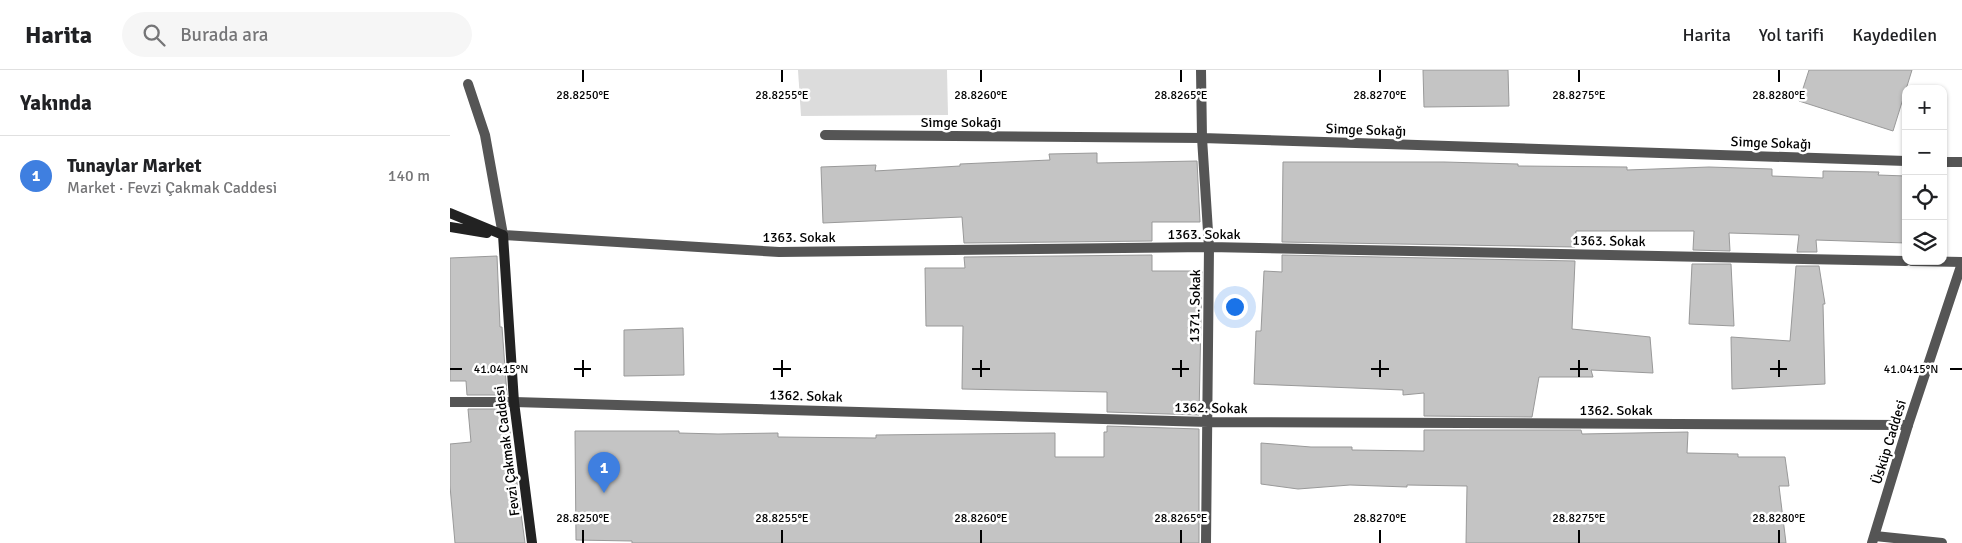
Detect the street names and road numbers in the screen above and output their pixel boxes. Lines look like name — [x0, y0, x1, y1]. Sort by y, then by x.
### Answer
street label: Simge Sokağı — [921, 114, 1001, 131]
street label: Simge Sokağı — [1325, 120, 1407, 140]
street label: Simge Sokağı — [1730, 133, 1812, 153]
street label: 1363. Sokak — [1167, 226, 1241, 243]
street label: 1363. Sokak — [762, 229, 836, 246]
street label: 1363. Sokak — [1572, 232, 1646, 250]
street label: 1371. Sokak — [1186, 269, 1204, 343]
street label: Fevzi Çakmak Caddesi — [491, 385, 523, 517]
street label: 1362. Sokak — [769, 386, 843, 406]
street label: Üsküp Caddesi — [1868, 398, 1910, 486]
street label: 1362. Sokak — [1174, 399, 1248, 417]
street label: 1362. Sokak — [1579, 402, 1653, 419]

